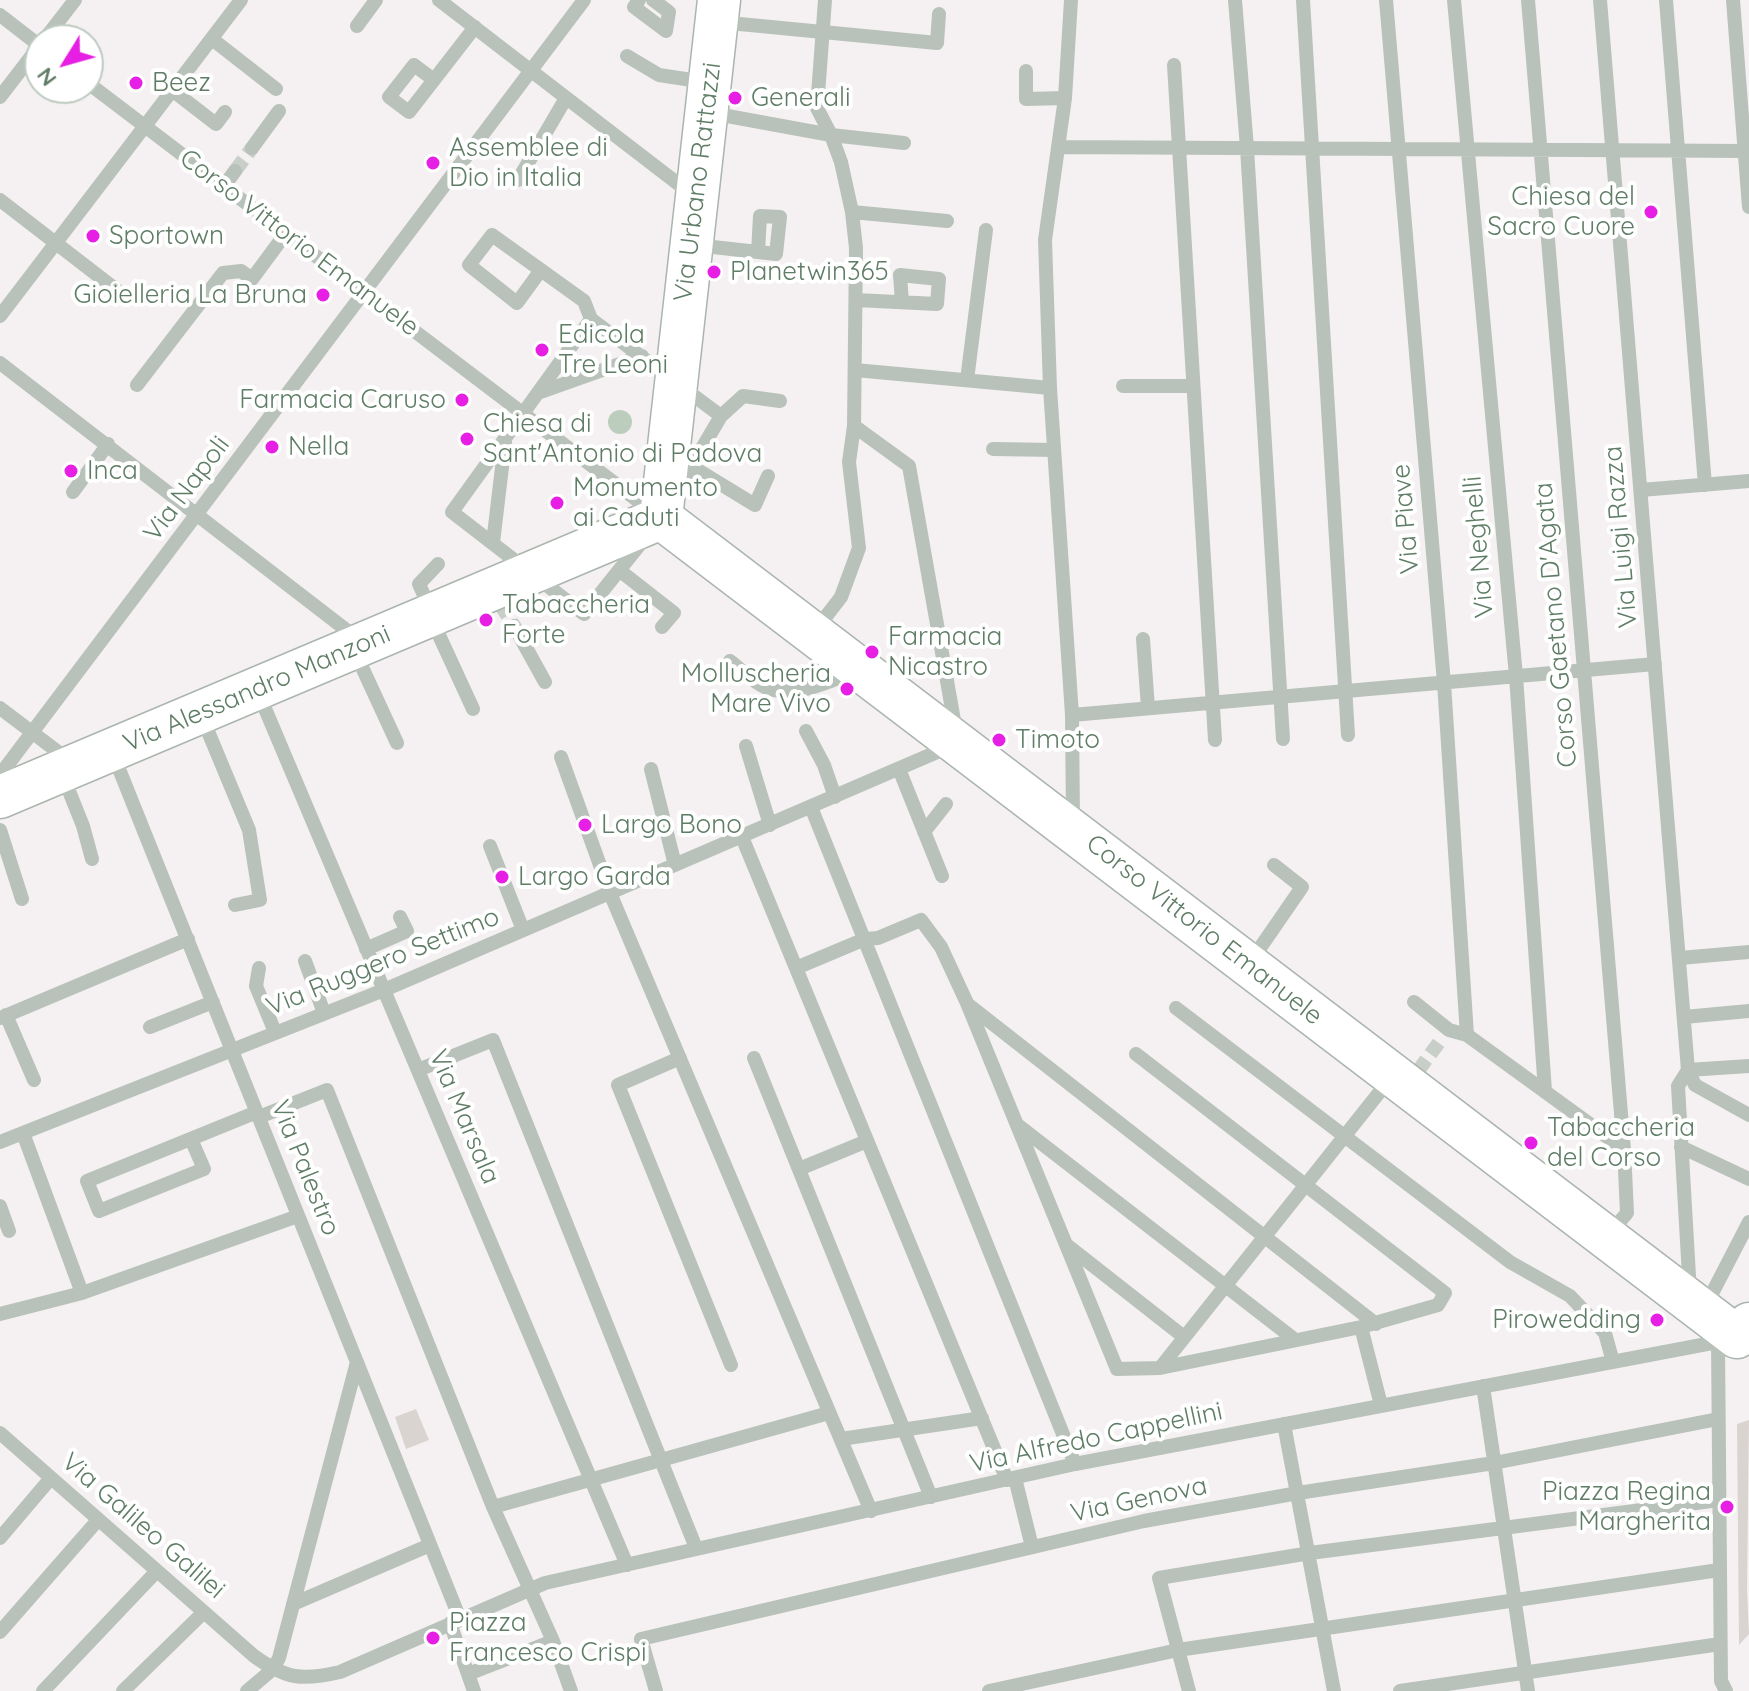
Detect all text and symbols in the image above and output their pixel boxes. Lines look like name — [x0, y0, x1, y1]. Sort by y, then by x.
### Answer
north arrow — [24, 24, 104, 104]
street label: Via Urbano Rattazzi — [668, 61, 728, 303]
text: N — [30, 62, 62, 92]
place label: Beez — [152, 67, 211, 99]
marker: Beez — [127, 74, 145, 92]
place label: Generali — [751, 82, 850, 114]
marker: Generali — [726, 89, 744, 107]
place label: Assemblee di Dio in Italia — [449, 132, 608, 194]
street label: Corso Vittorio Emanuele — [173, 143, 425, 343]
marker: Assemblee di Dio in Italia — [424, 154, 442, 172]
place label: Chiesa del Sacro Cuore — [1487, 181, 1635, 242]
marker: Chiesa del Sacro Cuore — [1642, 203, 1660, 221]
place label: Sportown — [109, 220, 224, 252]
marker: Sportown — [84, 227, 102, 245]
place label: Planetwin365 — [730, 256, 889, 288]
marker: Planetwin365 — [705, 263, 723, 281]
place label: Gioielleria La Bruna — [73, 279, 307, 311]
marker: Gioielleria La Bruna — [314, 286, 332, 304]
place label: Edicola Tre Leoni — [558, 319, 668, 380]
marker: Edicola Tre Leoni — [533, 341, 551, 359]
place label: Farmacia Caruso — [239, 384, 446, 416]
marker: Farmacia Caruso — [453, 391, 471, 409]
place label: Chiesa di Sant'Antonio di Padova — [483, 408, 762, 470]
street label: Via Napoli — [137, 430, 237, 548]
marker: Chiesa di Sant'Antonio di Padova — [458, 430, 476, 448]
place label: Nella — [288, 431, 349, 463]
marker: Nella — [263, 438, 281, 456]
street label: Via Luigi Razza — [1597, 445, 1645, 629]
place label: Inca — [87, 455, 138, 487]
marker: Inca — [62, 462, 80, 480]
street label: Via Piave — [1386, 463, 1426, 575]
place label: Monumento ai Caduti — [573, 472, 718, 534]
street label: Via Neghelli — [1457, 475, 1501, 619]
street label: Corso Gaetano D'Agata — [1528, 481, 1584, 769]
marker: Monumento ai Caduti — [548, 494, 566, 512]
place label: Tabaccheria Forte — [502, 589, 650, 650]
marker: Tabaccheria Forte — [477, 611, 495, 629]
street label: Via Alessandro Manzoni — [119, 619, 395, 759]
place label: Farmacia Nicastro — [888, 621, 1002, 682]
marker: Farmacia Nicastro — [863, 643, 881, 661]
place label: Molluscheria Mare Vivo — [681, 658, 831, 720]
marker: Molluscheria Mare Vivo — [838, 680, 856, 698]
place label: Timoto — [1015, 724, 1100, 756]
marker: Timoto — [990, 731, 1008, 749]
place label: Largo Bono — [601, 809, 742, 841]
marker: Largo Bono — [576, 816, 594, 834]
street label: Corso Vittorio Emanuele — [1080, 828, 1328, 1032]
place label: Largo Garda — [518, 861, 671, 893]
marker: Largo Garda — [493, 868, 511, 886]
street label: Via Ruggero Settimo — [262, 901, 504, 1023]
street label: Via Marsala — [422, 1045, 506, 1189]
street label: Via Palestro — [264, 1096, 346, 1240]
place label: Tabaccheria del Corso — [1547, 1112, 1695, 1174]
marker: Tabaccheria del Corso — [1522, 1134, 1540, 1152]
place label: Pirowedding — [1492, 1304, 1641, 1336]
marker: Pirowedding — [1648, 1311, 1666, 1329]
street label: Via Alfredo Cappellini — [967, 1396, 1225, 1480]
street label: Via Galileo Galilei — [55, 1447, 231, 1605]
street label: Via Genova — [1068, 1470, 1210, 1530]
place label: Piazza Regina Margherita — [1542, 1476, 1711, 1538]
marker: Piazza Regina Margherita — [1718, 1498, 1736, 1516]
place label: Piazza Francesco Crispi — [449, 1607, 647, 1668]
marker: Piazza Francesco Crispi — [424, 1629, 442, 1647]

